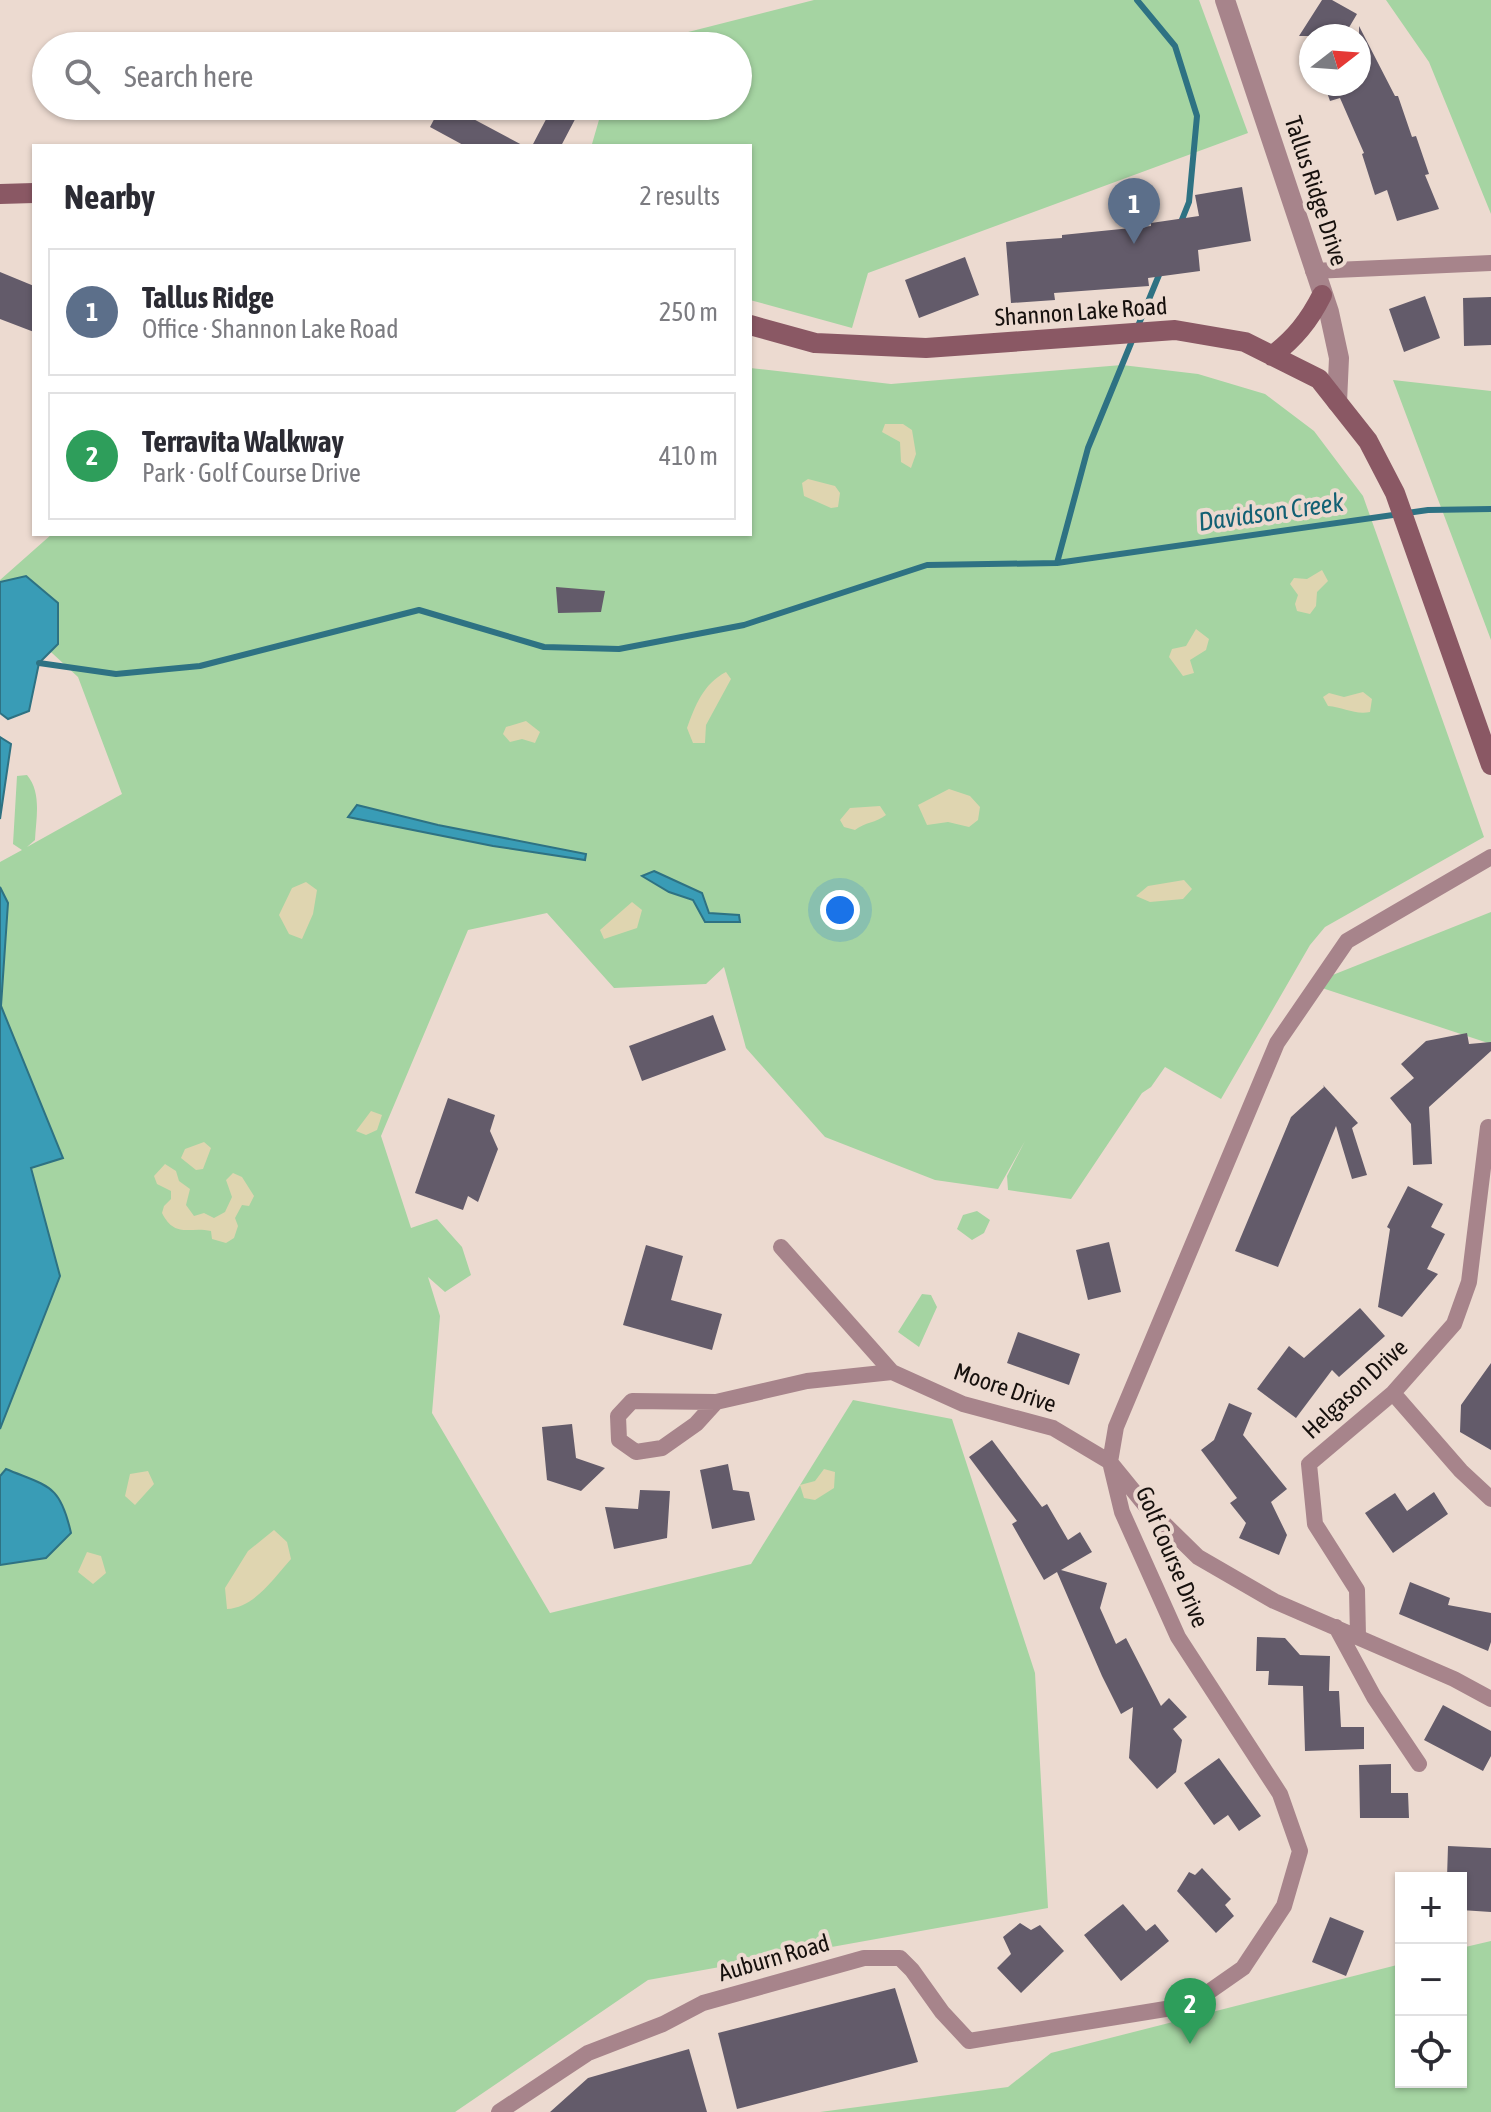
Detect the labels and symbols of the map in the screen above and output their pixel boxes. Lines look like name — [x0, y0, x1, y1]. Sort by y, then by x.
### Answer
north arrow — [1299, 24, 1371, 96]
street label: Tallus Ridge Drive — [1280, 113, 1353, 269]
pin: 1 — [1108, 178, 1160, 244]
street label: Shannon Lake Road — [994, 292, 1168, 331]
water label: Davidson Creek — [1196, 487, 1346, 537]
your location — [820, 890, 860, 930]
street label: Helgason Drive — [1297, 1333, 1413, 1444]
street label: Moore Drive — [950, 1357, 1060, 1418]
street label: Golf Course Drive — [1131, 1482, 1214, 1631]
street label: Auburn Road — [715, 1929, 832, 1986]
pin: 2 — [1164, 1978, 1216, 2044]

